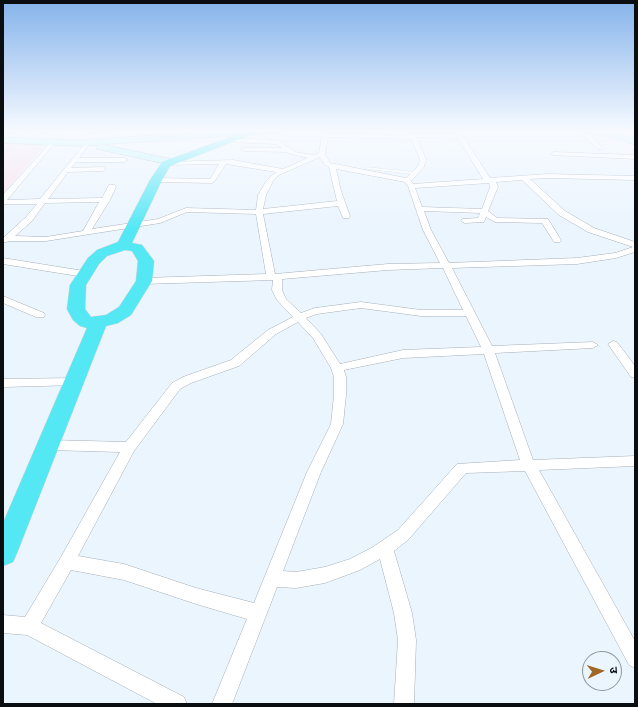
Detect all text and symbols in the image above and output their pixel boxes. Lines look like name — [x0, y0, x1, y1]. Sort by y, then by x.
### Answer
north arrow — [582, 651, 622, 691]
text: उ — [606, 667, 620, 674]

